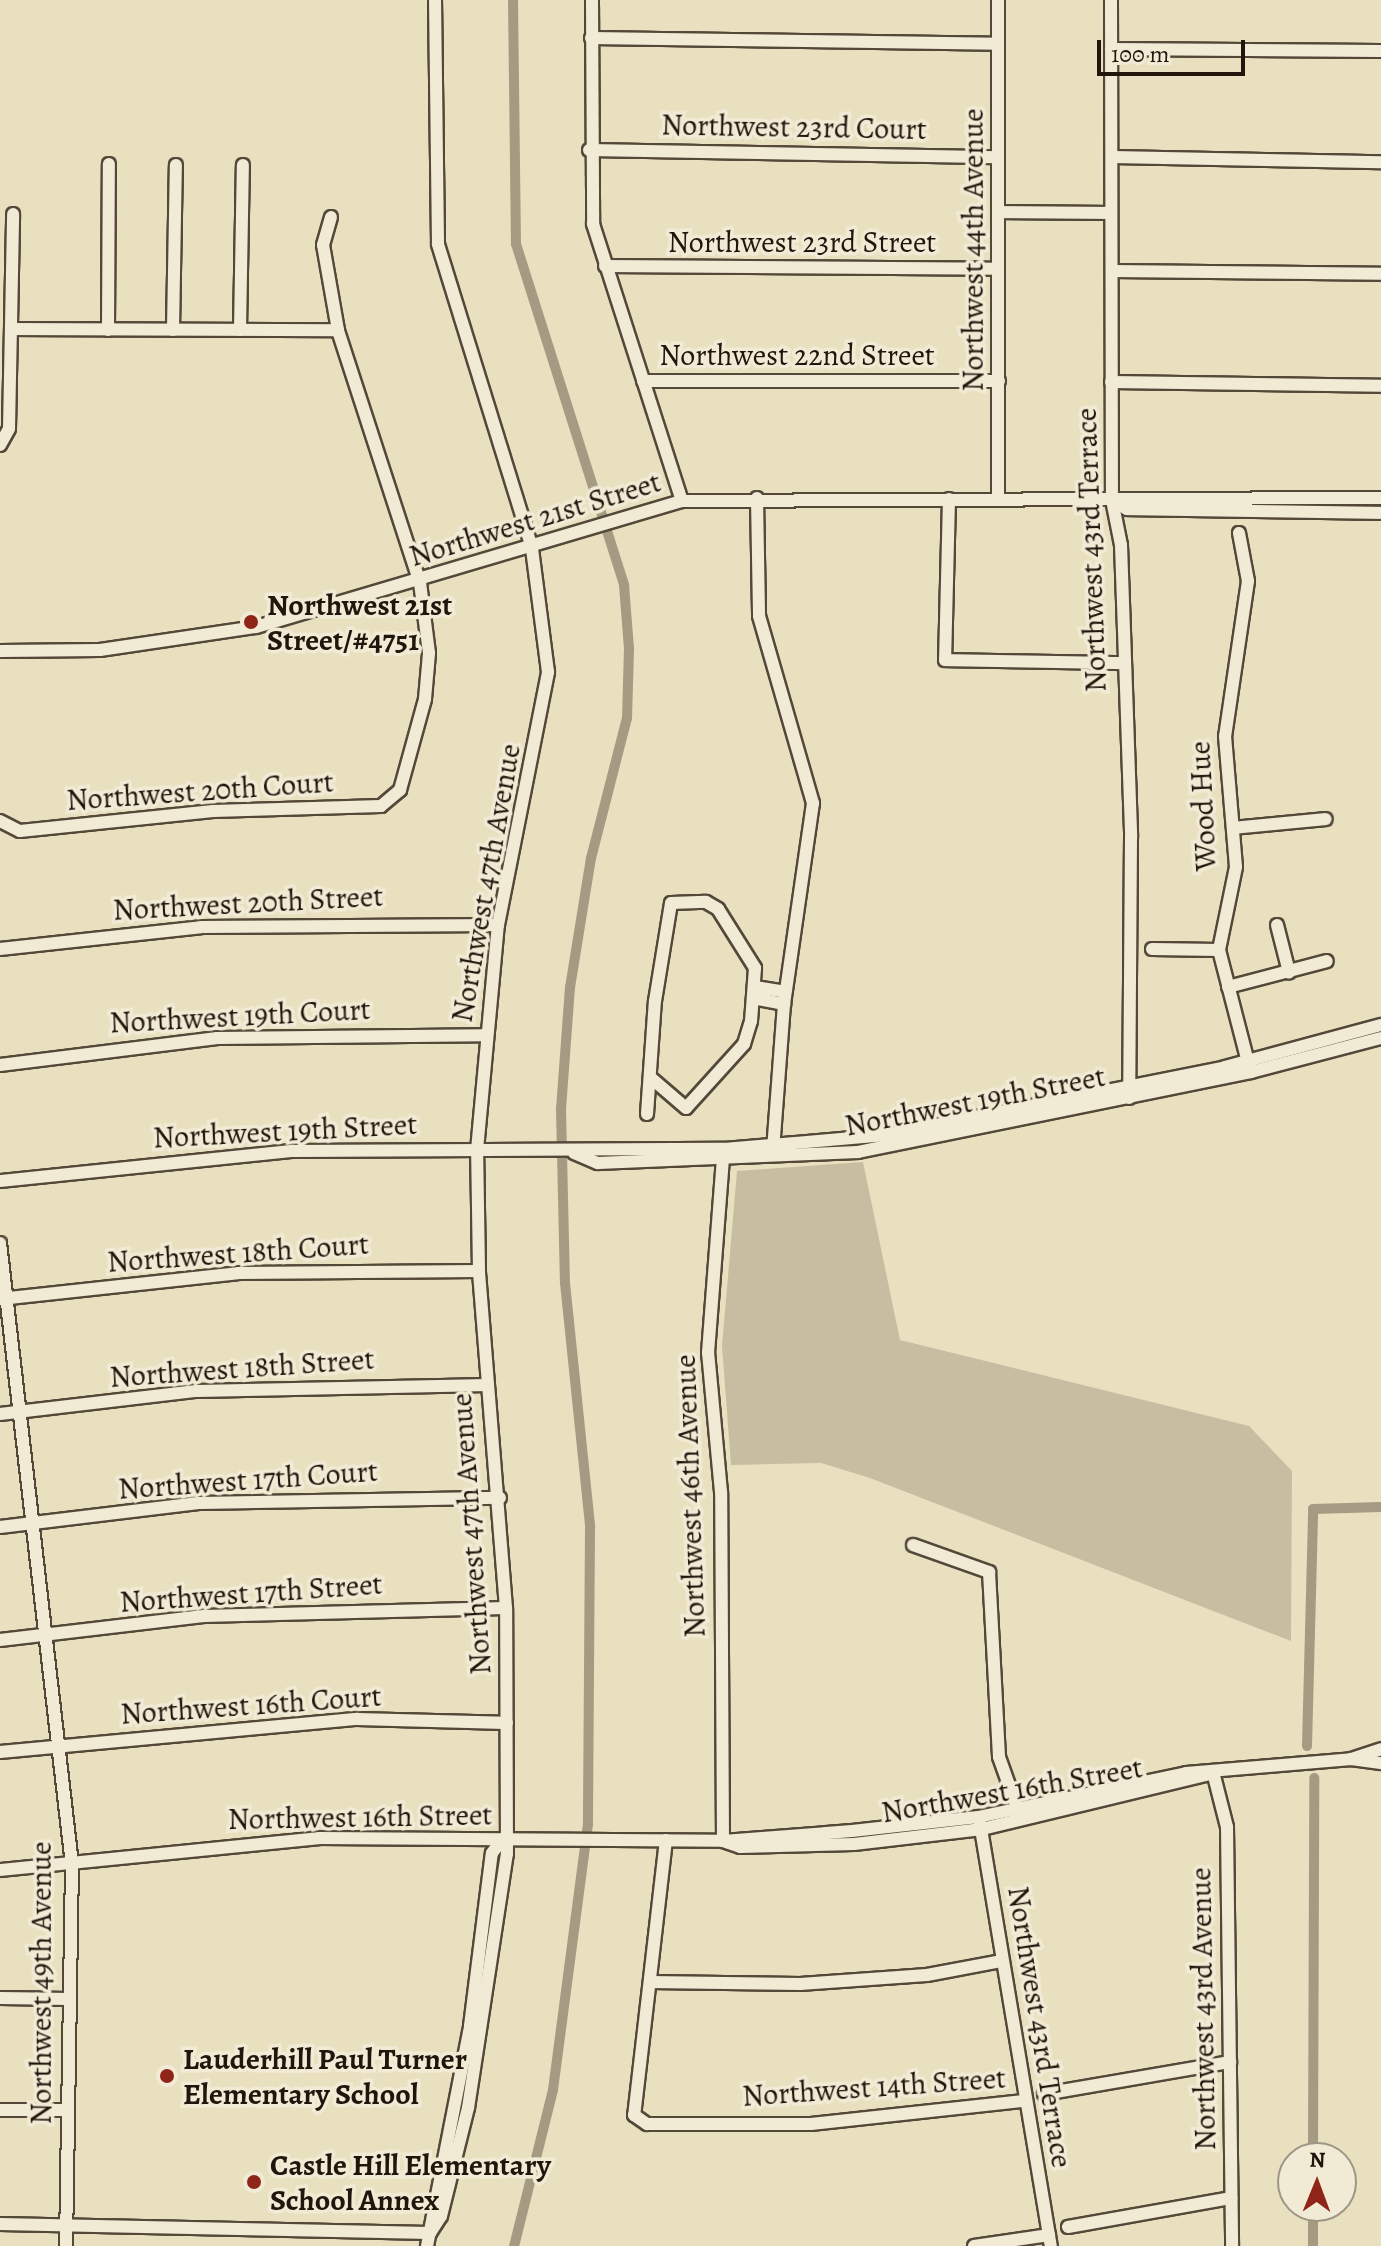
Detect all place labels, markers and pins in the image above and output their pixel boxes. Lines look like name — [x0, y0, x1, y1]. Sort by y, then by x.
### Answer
place label: Northwest 21st Street/#4751 — [267, 587, 452, 658]
marker: Northwest 21st Street/#4751 — [242, 613, 260, 631]
place label: Lauderhill Paul Turner Elementary School — [183, 2041, 467, 2112]
marker: Lauderhill Paul Turner Elementary School — [158, 2067, 176, 2085]
place label: Castle Hill Elementary School Annex — [270, 2147, 551, 2218]
marker: Castle Hill Elementary School Annex — [245, 2173, 263, 2191]

